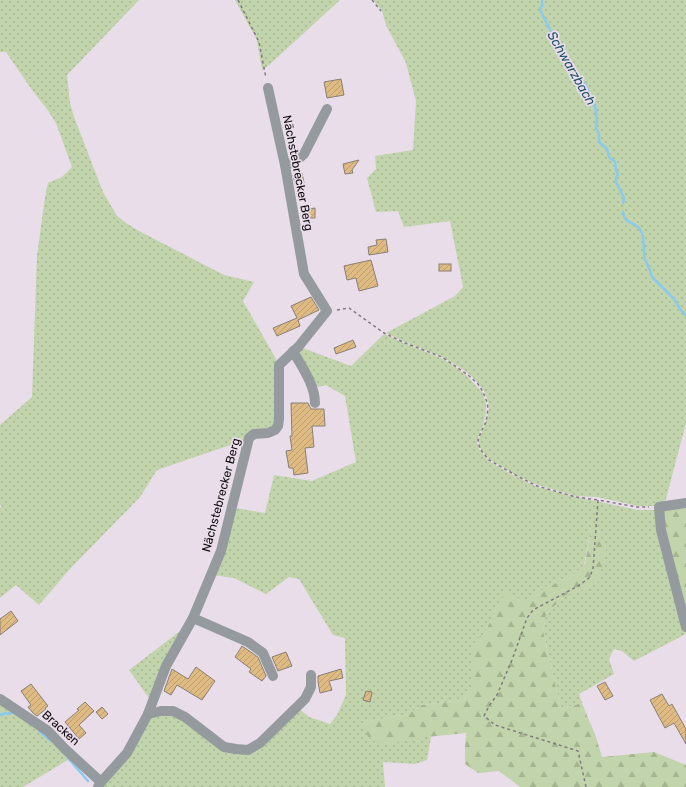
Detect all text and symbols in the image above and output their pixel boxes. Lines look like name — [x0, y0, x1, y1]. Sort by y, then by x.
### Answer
water label: Schwarzbach — [544, 29, 599, 108]
street label: Nächstebrecker Berg — [280, 114, 316, 232]
street label: Nächstebrecker Berg — [199, 436, 243, 554]
street label: Bracken — [39, 708, 83, 748]

